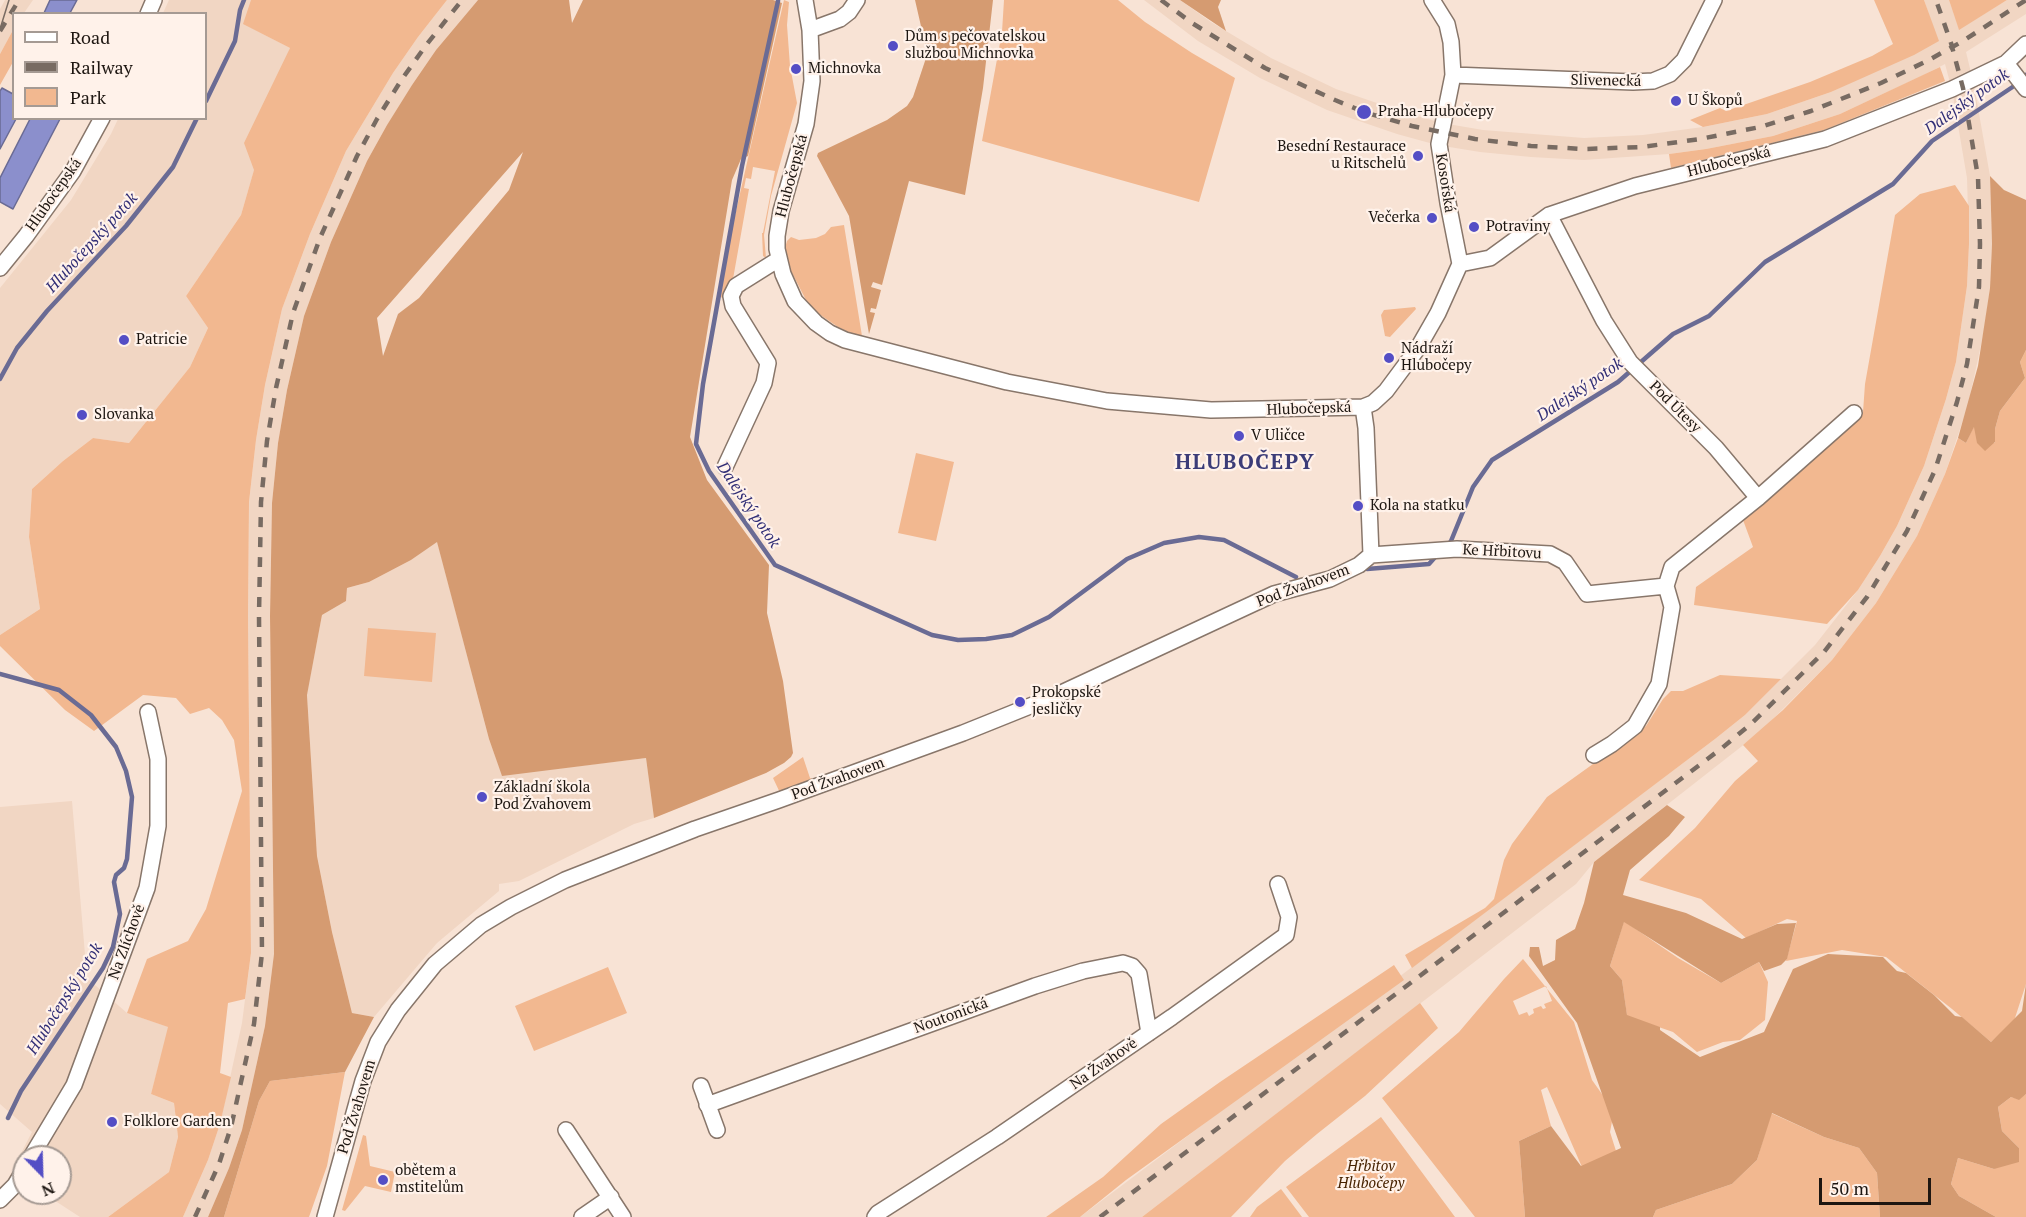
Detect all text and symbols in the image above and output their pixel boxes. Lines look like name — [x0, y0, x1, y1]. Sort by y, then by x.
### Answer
legend — [12, 12, 207, 120]
text: Road — [70, 25, 110, 49]
place label: Dům s pečovatelskou službou Michnovka — [905, 28, 1046, 63]
marker: Dům s pečovatelskou službou Michnovka — [886, 39, 900, 53]
text: Railway — [70, 55, 133, 79]
place label: Michnovka — [808, 60, 881, 78]
marker: Michnovka — [789, 62, 803, 76]
water label: Dalejský potok — [1921, 65, 2013, 139]
street label: Slivenecká — [1570, 71, 1642, 91]
text: Park — [70, 85, 106, 109]
place label: U Škopů — [1688, 92, 1743, 110]
marker: U Škopů — [1669, 94, 1683, 108]
marker: Praha-Hlubočepy — [1355, 103, 1373, 121]
place label: Praha-Hlubočepy — [1378, 103, 1494, 121]
street label: Hlubočepská — [772, 133, 812, 219]
place label: Besední Restaurace u Ritschelů — [1277, 138, 1406, 173]
street label: Hlubočepská — [1686, 143, 1772, 181]
marker: Besední Restaurace u Ritschelů — [1411, 149, 1425, 163]
street label: Kosořská — [1431, 152, 1459, 214]
street label: Hlubočepská — [22, 155, 86, 235]
water label: Hlubočepský potok — [42, 189, 142, 297]
place label: Večerka — [1368, 209, 1420, 227]
marker: Večerka — [1425, 211, 1439, 225]
place label: Potraviny — [1486, 218, 1550, 236]
marker: Potraviny — [1467, 220, 1481, 234]
place label: Patricie — [136, 331, 187, 349]
marker: Patricie — [117, 333, 131, 347]
place label: Nádraží Hlubočepy — [1401, 340, 1472, 375]
marker: Nádraží Hlubočepy — [1382, 351, 1396, 365]
water label: Dalejský potok — [1533, 354, 1627, 426]
street label: Pod Útesy — [1645, 377, 1705, 437]
street label: Hlubočepská — [1266, 399, 1352, 419]
place label: Slovanka — [94, 406, 154, 424]
marker: Slovanka — [75, 408, 89, 422]
place label: V Uličce — [1251, 427, 1305, 445]
marker: V Uličce — [1232, 429, 1246, 443]
district label: HLUBOČEPY — [1175, 450, 1315, 476]
water label: Dalejský potok — [712, 458, 784, 552]
place label: Kola na statku — [1370, 497, 1465, 515]
marker: Kola na statku — [1351, 499, 1365, 513]
street label: Ke Hřbitovu — [1462, 541, 1542, 563]
street label: Pod Žvahovem — [1254, 561, 1352, 611]
place label: Prokopské jesličky — [1032, 684, 1101, 719]
marker: Prokopské jesličky — [1013, 695, 1027, 709]
street label: Pod Žvahovem — [789, 754, 887, 804]
place label: Základní škola Pod Žvahovem — [494, 779, 591, 814]
marker: Základní škola Pod Žvahovem — [475, 790, 489, 804]
street label: Na Zlíchově — [105, 902, 149, 982]
water label: Hlubočepský potok — [23, 940, 107, 1058]
street label: Noutonická — [912, 994, 990, 1038]
street label: Na Žvahově — [1067, 1034, 1141, 1094]
street label: Pod Žvahovem — [334, 1058, 380, 1156]
place label: Folklore Garden — [124, 1113, 231, 1131]
marker: Folklore Garden — [105, 1115, 119, 1129]
north arrow — [12, 1145, 72, 1205]
park label: Hřbitov Hlubočepy — [1338, 1158, 1404, 1193]
place label: obětem a mstitelům — [395, 1162, 464, 1197]
scale bar — [1822, 1166, 1934, 1204]
marker: obětem a mstitelům — [376, 1173, 390, 1187]
text: 50 m — [1830, 1176, 1869, 1200]
text: N — [38, 1177, 58, 1202]

